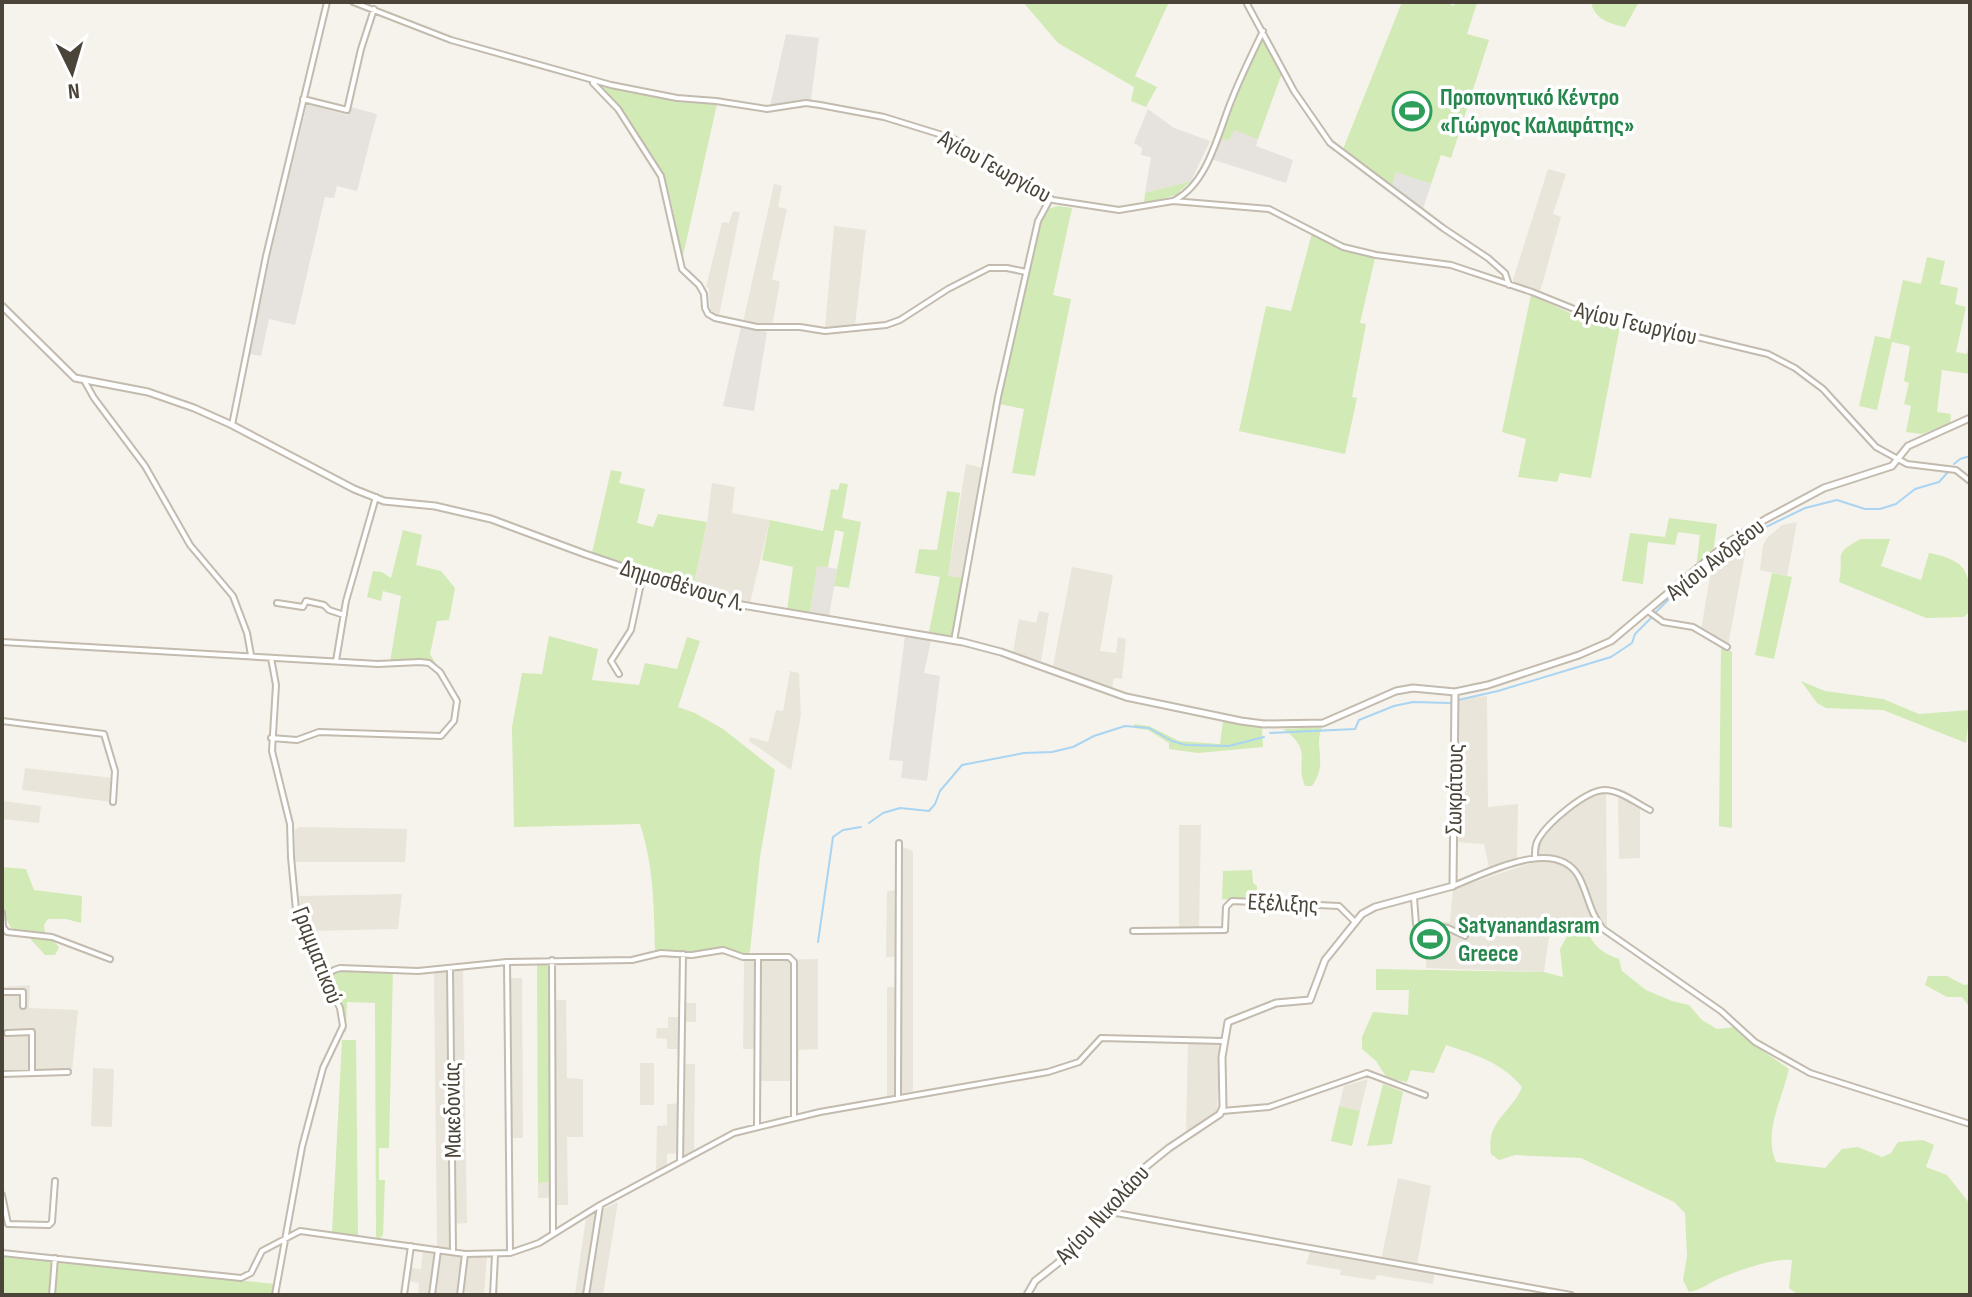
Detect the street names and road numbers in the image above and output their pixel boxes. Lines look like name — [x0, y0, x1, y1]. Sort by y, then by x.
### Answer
street label: Αγίου Γεωργίου — [932, 123, 1056, 209]
street label: Αγίου Γεωργίου — [1571, 295, 1700, 352]
street label: Αγίου Ανδρέου — [1659, 512, 1770, 607]
street label: Δημοσθένους Λ. — [617, 553, 748, 618]
street label: Σωκράτους — [1439, 743, 1470, 835]
street label: Εξέλιξης — [1247, 887, 1319, 920]
street label: Γραμματικού — [286, 903, 349, 1008]
street label: Μακεδονίας — [437, 1062, 468, 1158]
street label: Αγίου Νικολάου — [1048, 1159, 1156, 1271]

